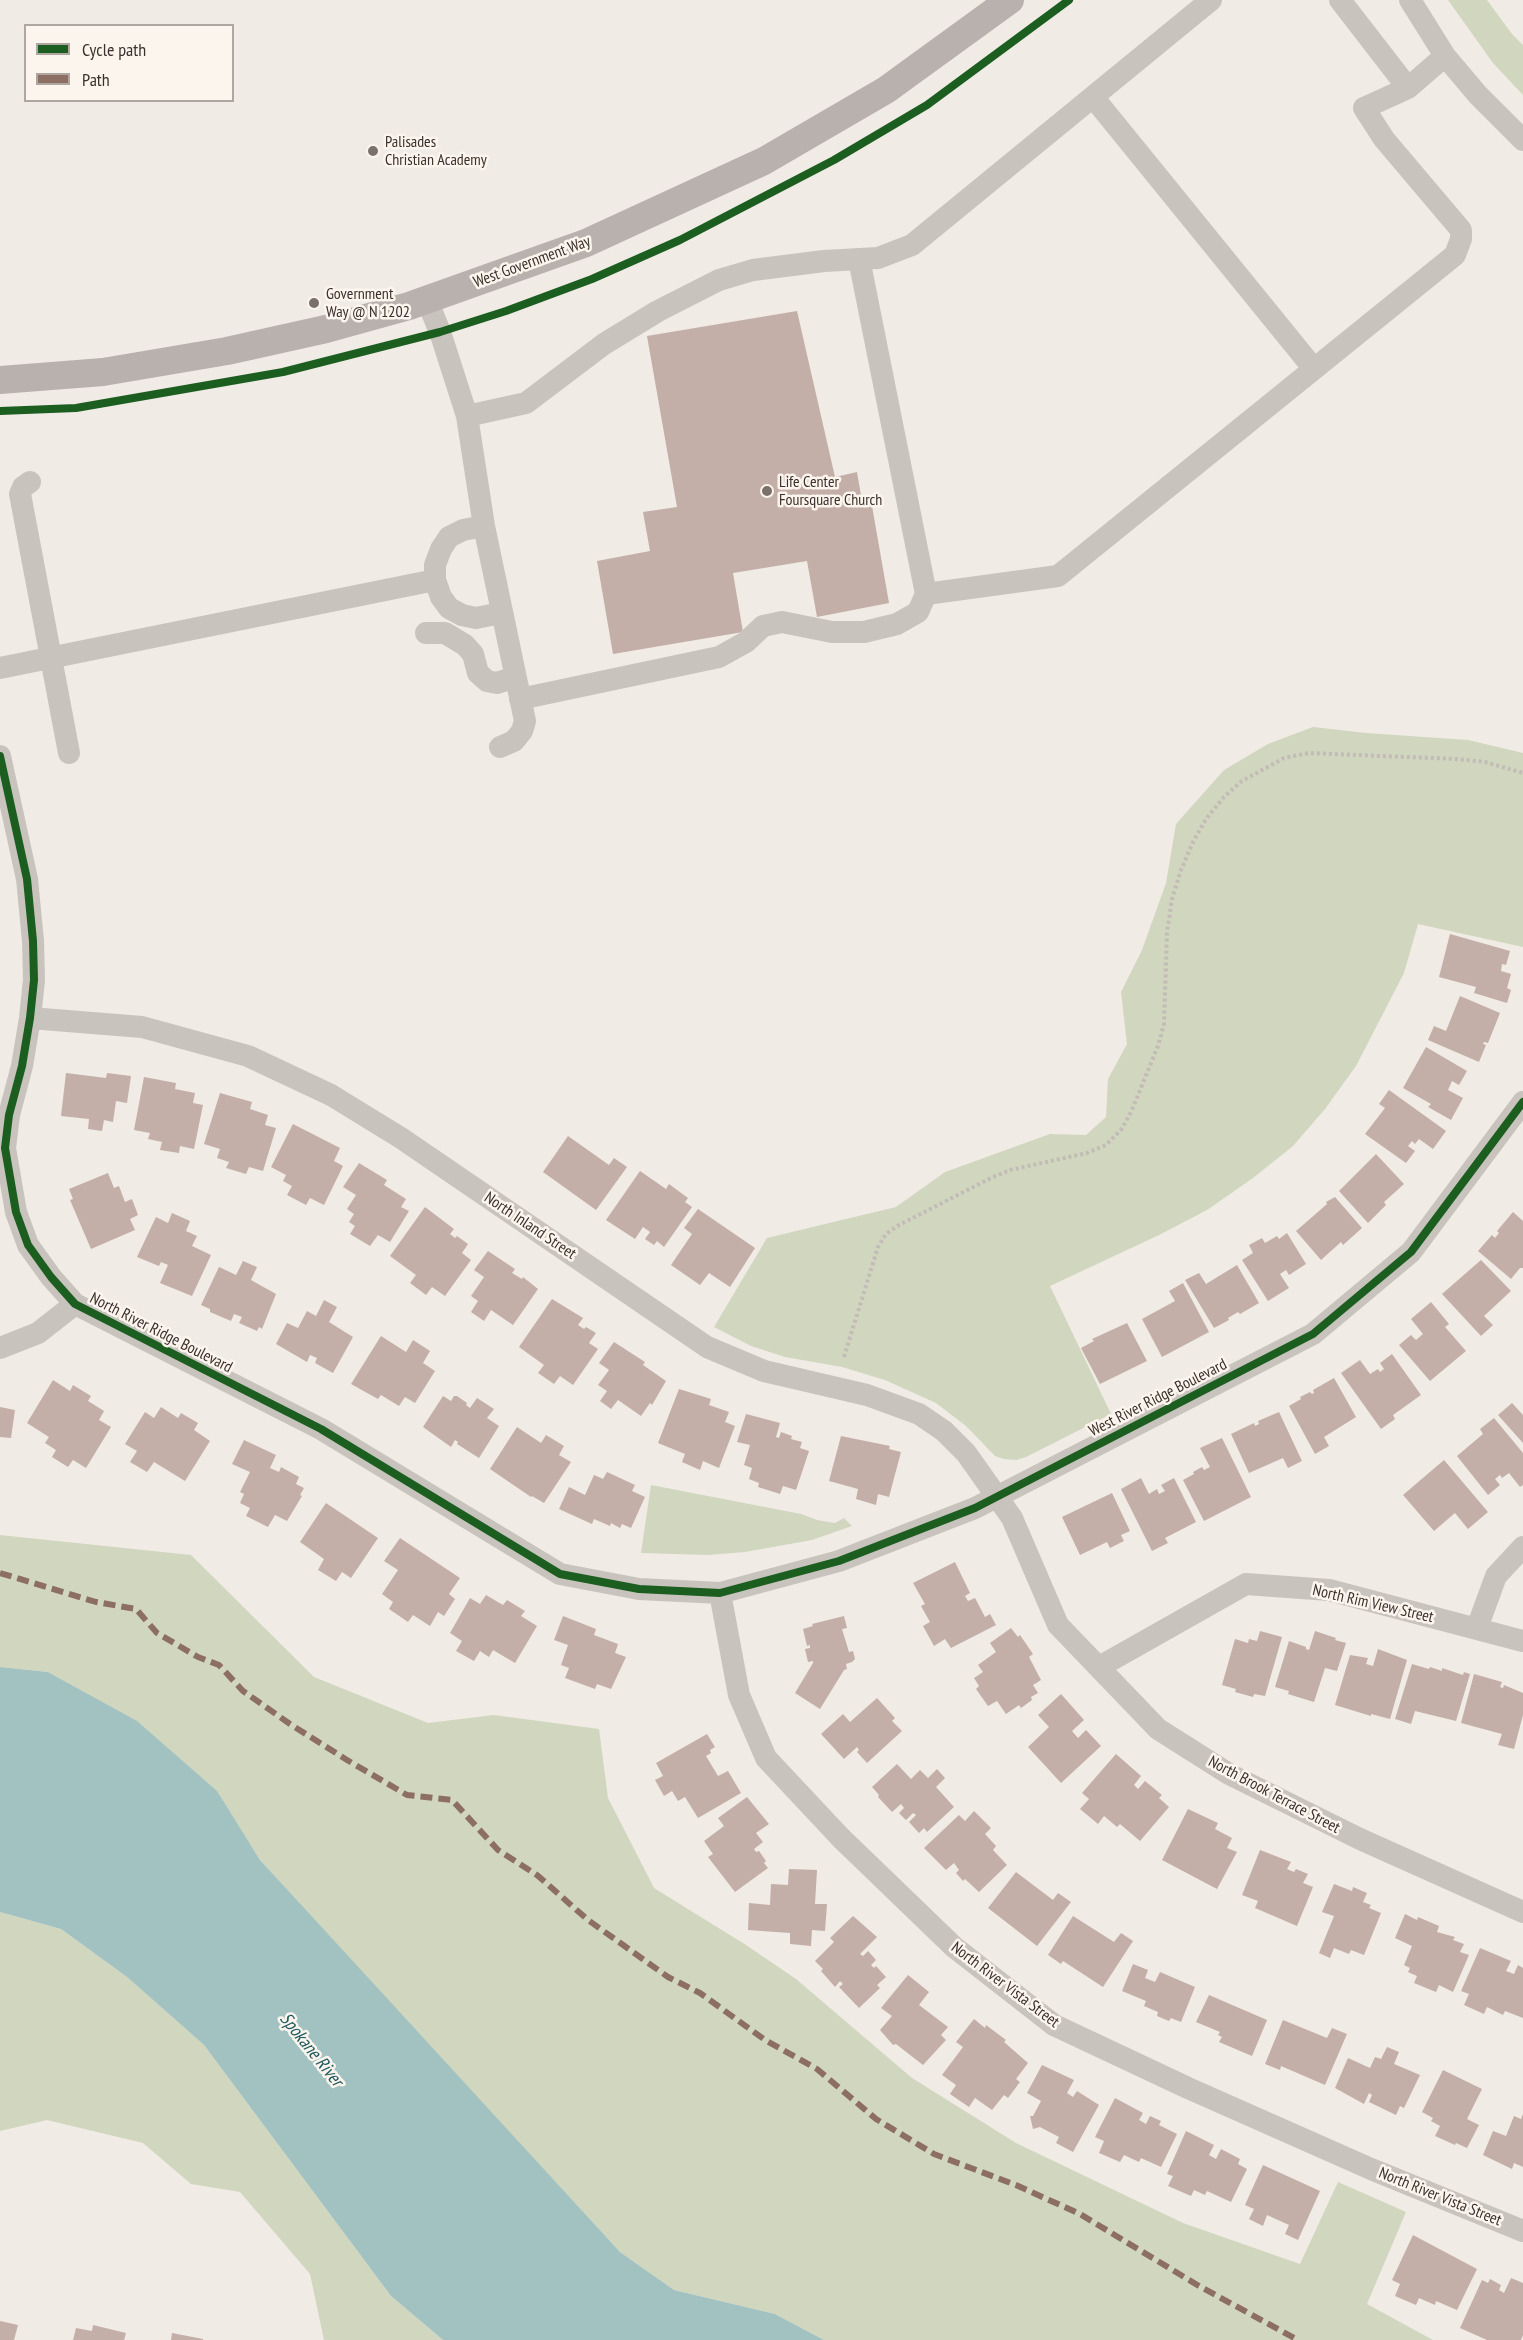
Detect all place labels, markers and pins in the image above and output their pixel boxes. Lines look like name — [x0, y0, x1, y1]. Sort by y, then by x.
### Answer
place label: Palisades Christian Academy — [385, 132, 487, 170]
marker: Palisades Christian Academy — [366, 144, 380, 158]
place label: Government Way @ N 1202 — [326, 284, 410, 322]
marker: Government Way @ N 1202 — [307, 296, 321, 310]
place label: Life Center Foursquare Church — [779, 472, 882, 510]
marker: Life Center Foursquare Church — [760, 484, 774, 498]

